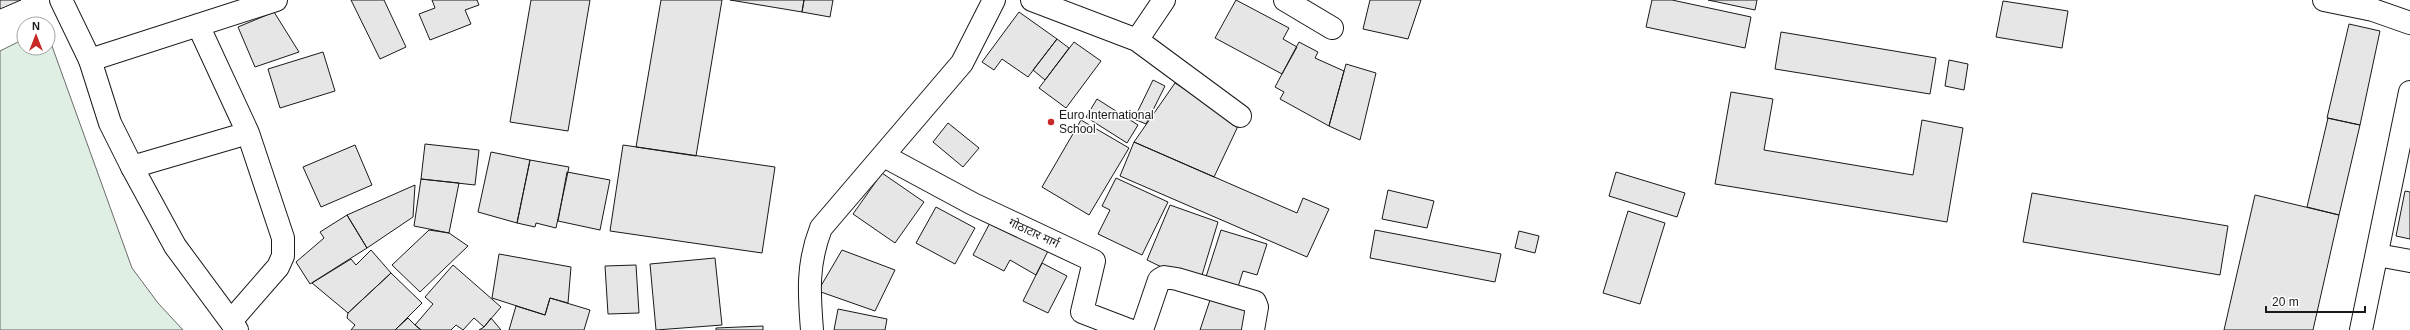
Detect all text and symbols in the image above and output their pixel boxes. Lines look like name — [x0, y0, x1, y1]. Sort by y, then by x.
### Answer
north arrow — [16, 16, 56, 56]
text: N — [32, 20, 40, 32]
place label: Euro International School — [1059, 108, 1154, 136]
marker: Euro International School — [1046, 117, 1056, 127]
street label: गोठाटार मार्ग — [1006, 214, 1063, 251]
scale bar — [2266, 288, 2365, 314]
text: 20 m — [2272, 295, 2299, 309]

